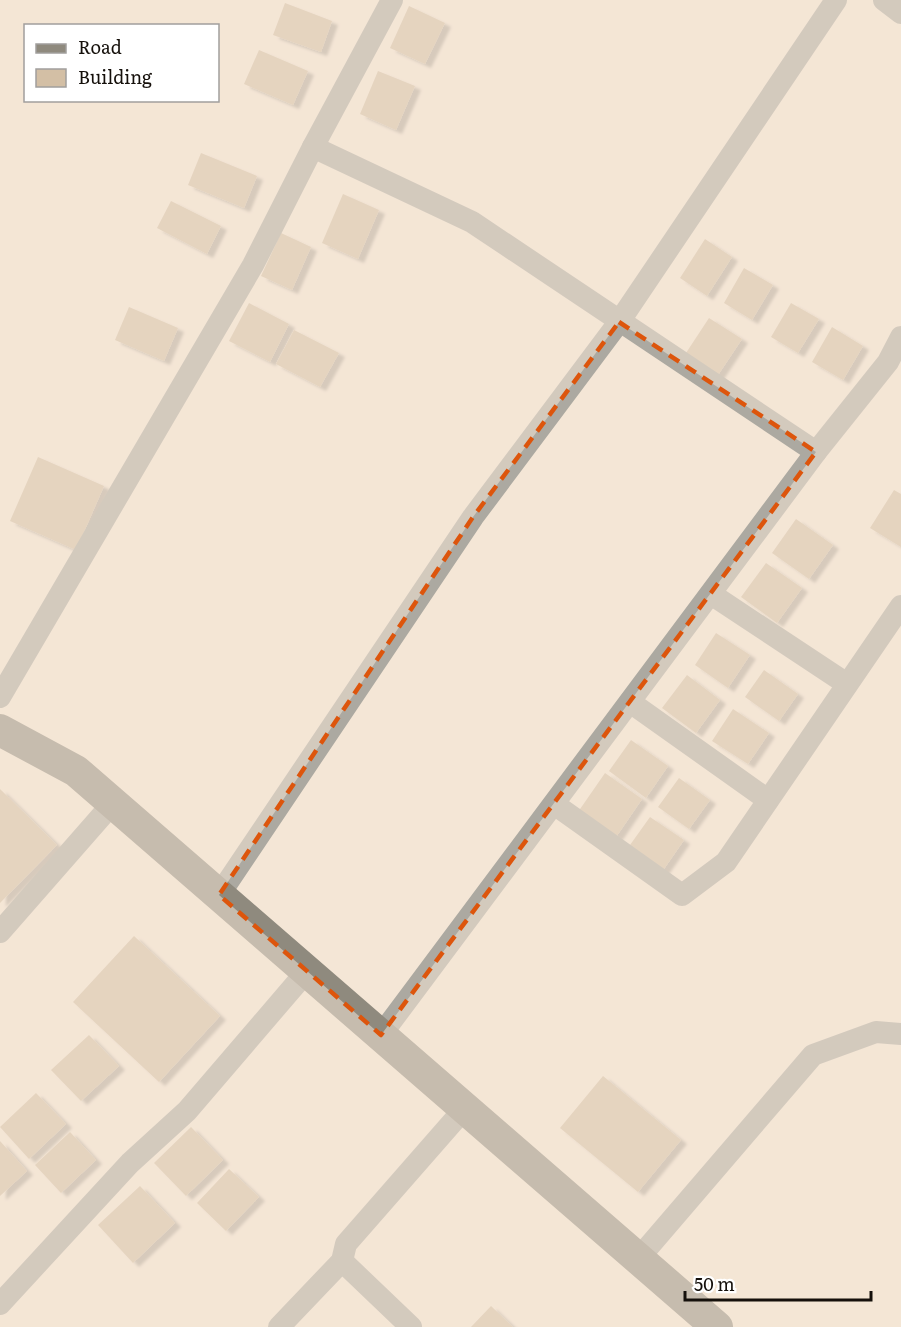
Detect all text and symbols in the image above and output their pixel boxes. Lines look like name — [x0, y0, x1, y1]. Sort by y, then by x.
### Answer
legend — [24, 24, 219, 102]
text: Road — [78, 33, 122, 60]
text: Building — [78, 63, 153, 90]
scale bar — [685, 1264, 871, 1302]
text: 50 m — [694, 1270, 735, 1297]

